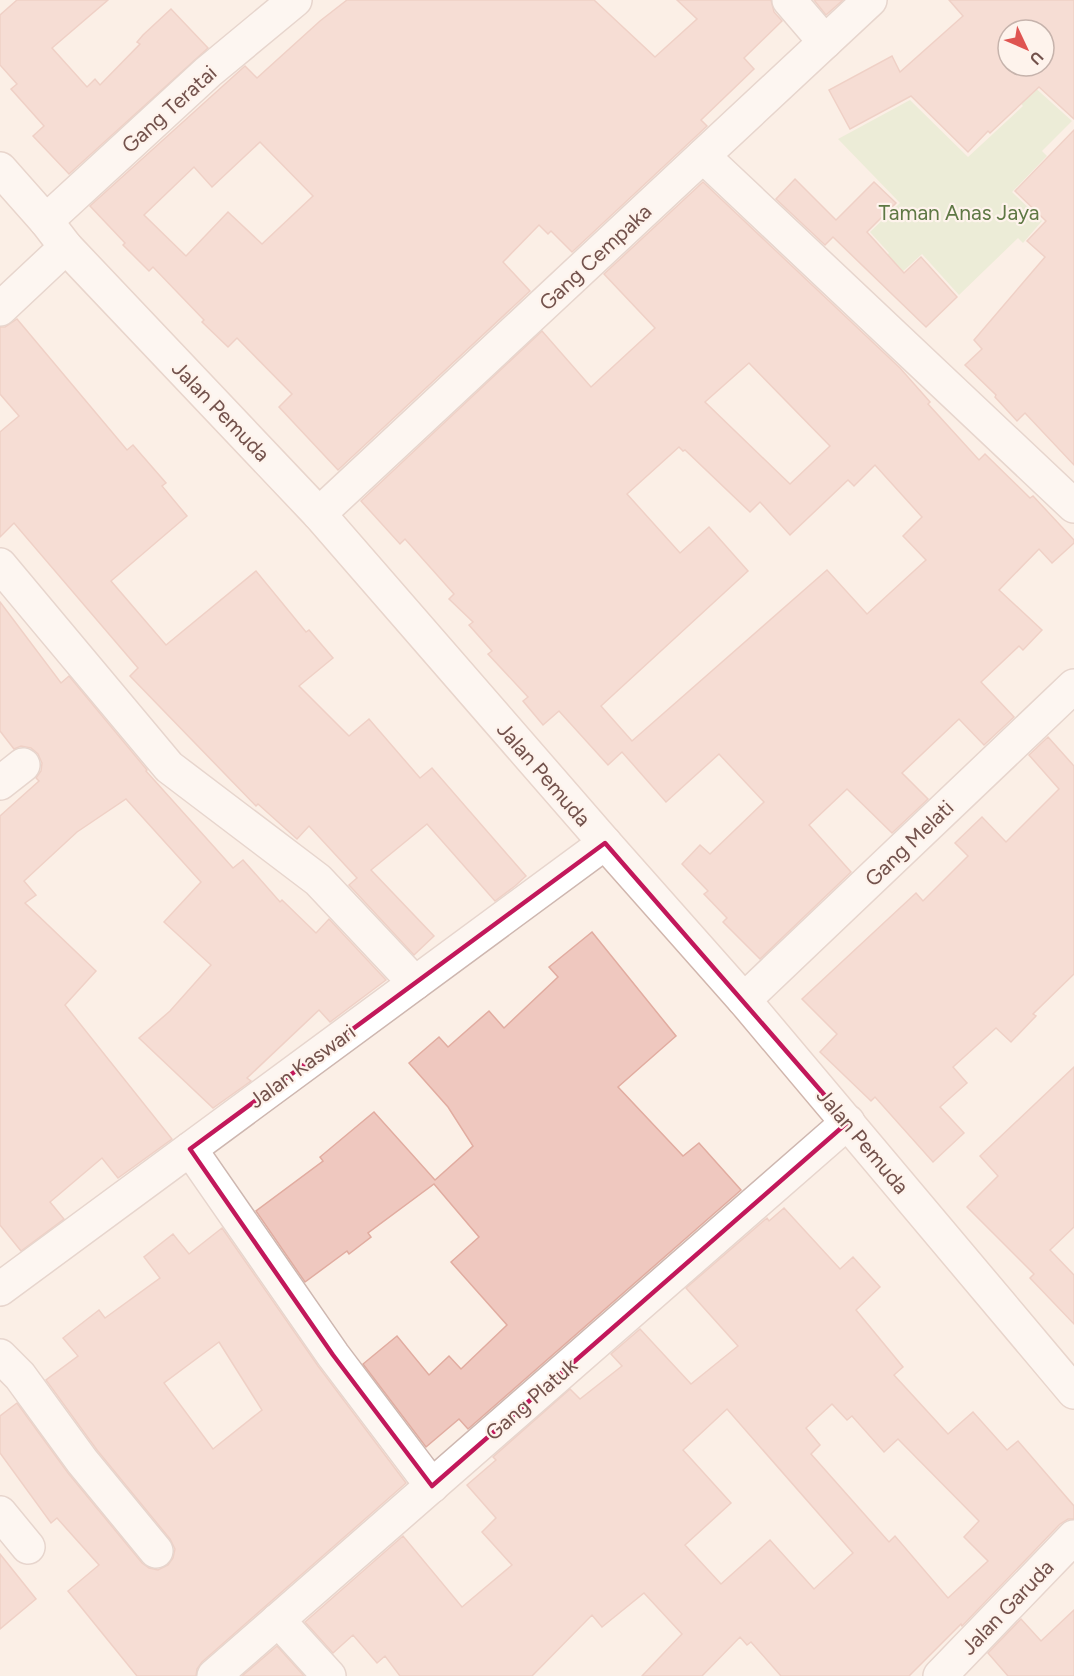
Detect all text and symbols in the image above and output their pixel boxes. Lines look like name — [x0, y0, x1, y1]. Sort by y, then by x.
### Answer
north arrow — [996, 18, 1056, 78]
text: U — [1026, 47, 1047, 69]
street label: Gang Teratai — [116, 60, 222, 158]
street label: Gang Cempaka — [534, 199, 656, 315]
park label: Taman Anas Jaya — [879, 200, 1040, 225]
street label: Jalan Pemuda — [167, 356, 275, 466]
street label: Jalan Pemuda — [492, 717, 596, 831]
street label: Gang Melati — [860, 795, 958, 891]
street label: Jalan Kaswari — [244, 1019, 360, 1113]
street label: Jalan Pemuda — [812, 1083, 914, 1199]
street label: Gang Platuk — [480, 1352, 583, 1446]
street label: Jalan Garuda — [956, 1554, 1058, 1660]

